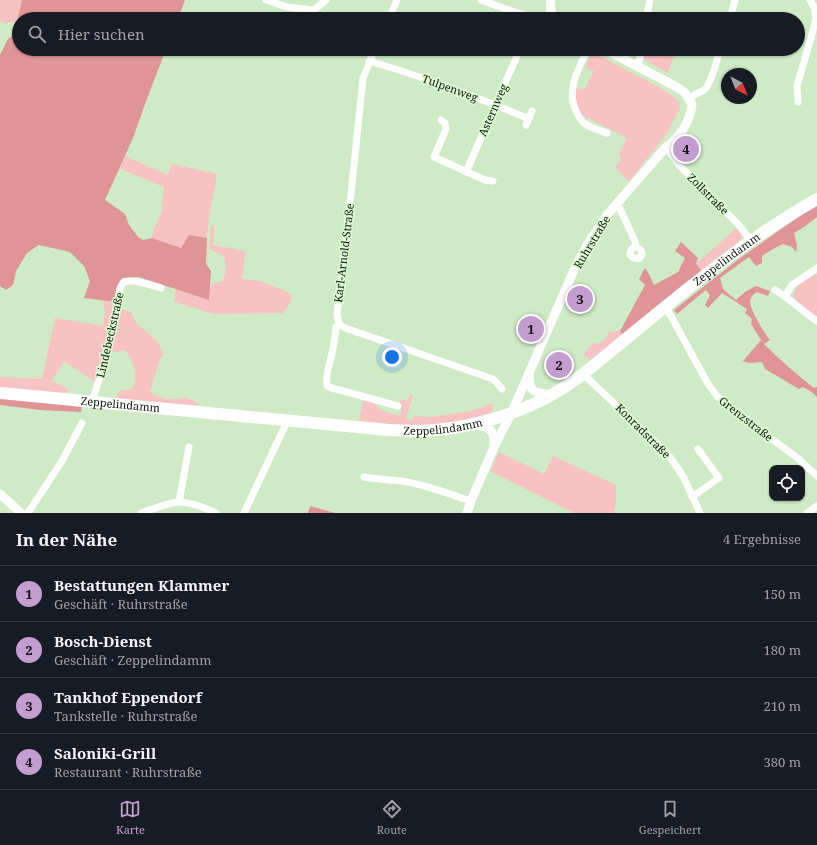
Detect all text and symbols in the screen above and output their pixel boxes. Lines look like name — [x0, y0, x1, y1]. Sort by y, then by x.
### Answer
search box — [12, 12, 805, 56]
icon: search — [26, 23, 48, 45]
text: Hier suchen — [58, 24, 145, 44]
north arrow — [721, 68, 757, 104]
street label: Tulpenweg — [420, 71, 480, 105]
street label: Asternweg — [474, 81, 511, 138]
pin: 4 — [673, 134, 699, 164]
street label: Zollstraße — [684, 170, 732, 218]
street label: Karl-Arnold-Straße — [330, 202, 357, 303]
street label: Ruhrstraße — [570, 212, 613, 271]
street label: Zeppelindamm — [690, 229, 763, 289]
pin: 3 — [567, 284, 593, 314]
street label: Lindebeckstraße — [92, 290, 127, 379]
pin: 1 — [518, 314, 544, 344]
your location — [382, 347, 402, 367]
pin: 2 — [546, 350, 572, 380]
street label: Zeppelindamm — [80, 393, 161, 415]
street label: Grenzstraße — [716, 393, 776, 444]
street label: Konradstraße — [613, 400, 674, 461]
street label: Zeppelindamm — [403, 414, 484, 438]
map controls — [769, 465, 805, 501]
button: locate — [769, 465, 805, 501]
text: In der Nähe — [16, 528, 117, 551]
text: 4 Ergebnisse — [723, 530, 801, 548]
text: Bestattungen Klammer — [54, 575, 229, 595]
text: 1 — [25, 585, 33, 603]
text: 150 m — [764, 585, 801, 603]
text: Geschäft · Ruhrstraße — [54, 595, 188, 613]
text: Bosch-Dienst — [54, 631, 152, 651]
text: 2 — [25, 641, 33, 659]
text: 180 m — [764, 641, 801, 659]
text: Geschäft · Zeppelindamm — [54, 651, 211, 669]
text: Tankhof Eppendorf — [54, 687, 202, 707]
text: 3 — [25, 697, 33, 715]
text: 210 m — [764, 697, 801, 715]
text: Tankstelle · Ruhrstraße — [54, 707, 197, 725]
text: Saloniki-Grill — [54, 743, 156, 763]
text: 4 — [25, 753, 33, 771]
text: 380 m — [764, 753, 801, 771]
text: Restaurant · Ruhrstraße — [54, 763, 202, 781]
tab: Karte — [116, 798, 145, 837]
tab: Route — [377, 798, 407, 837]
tab: Gespeichert — [639, 798, 701, 837]

